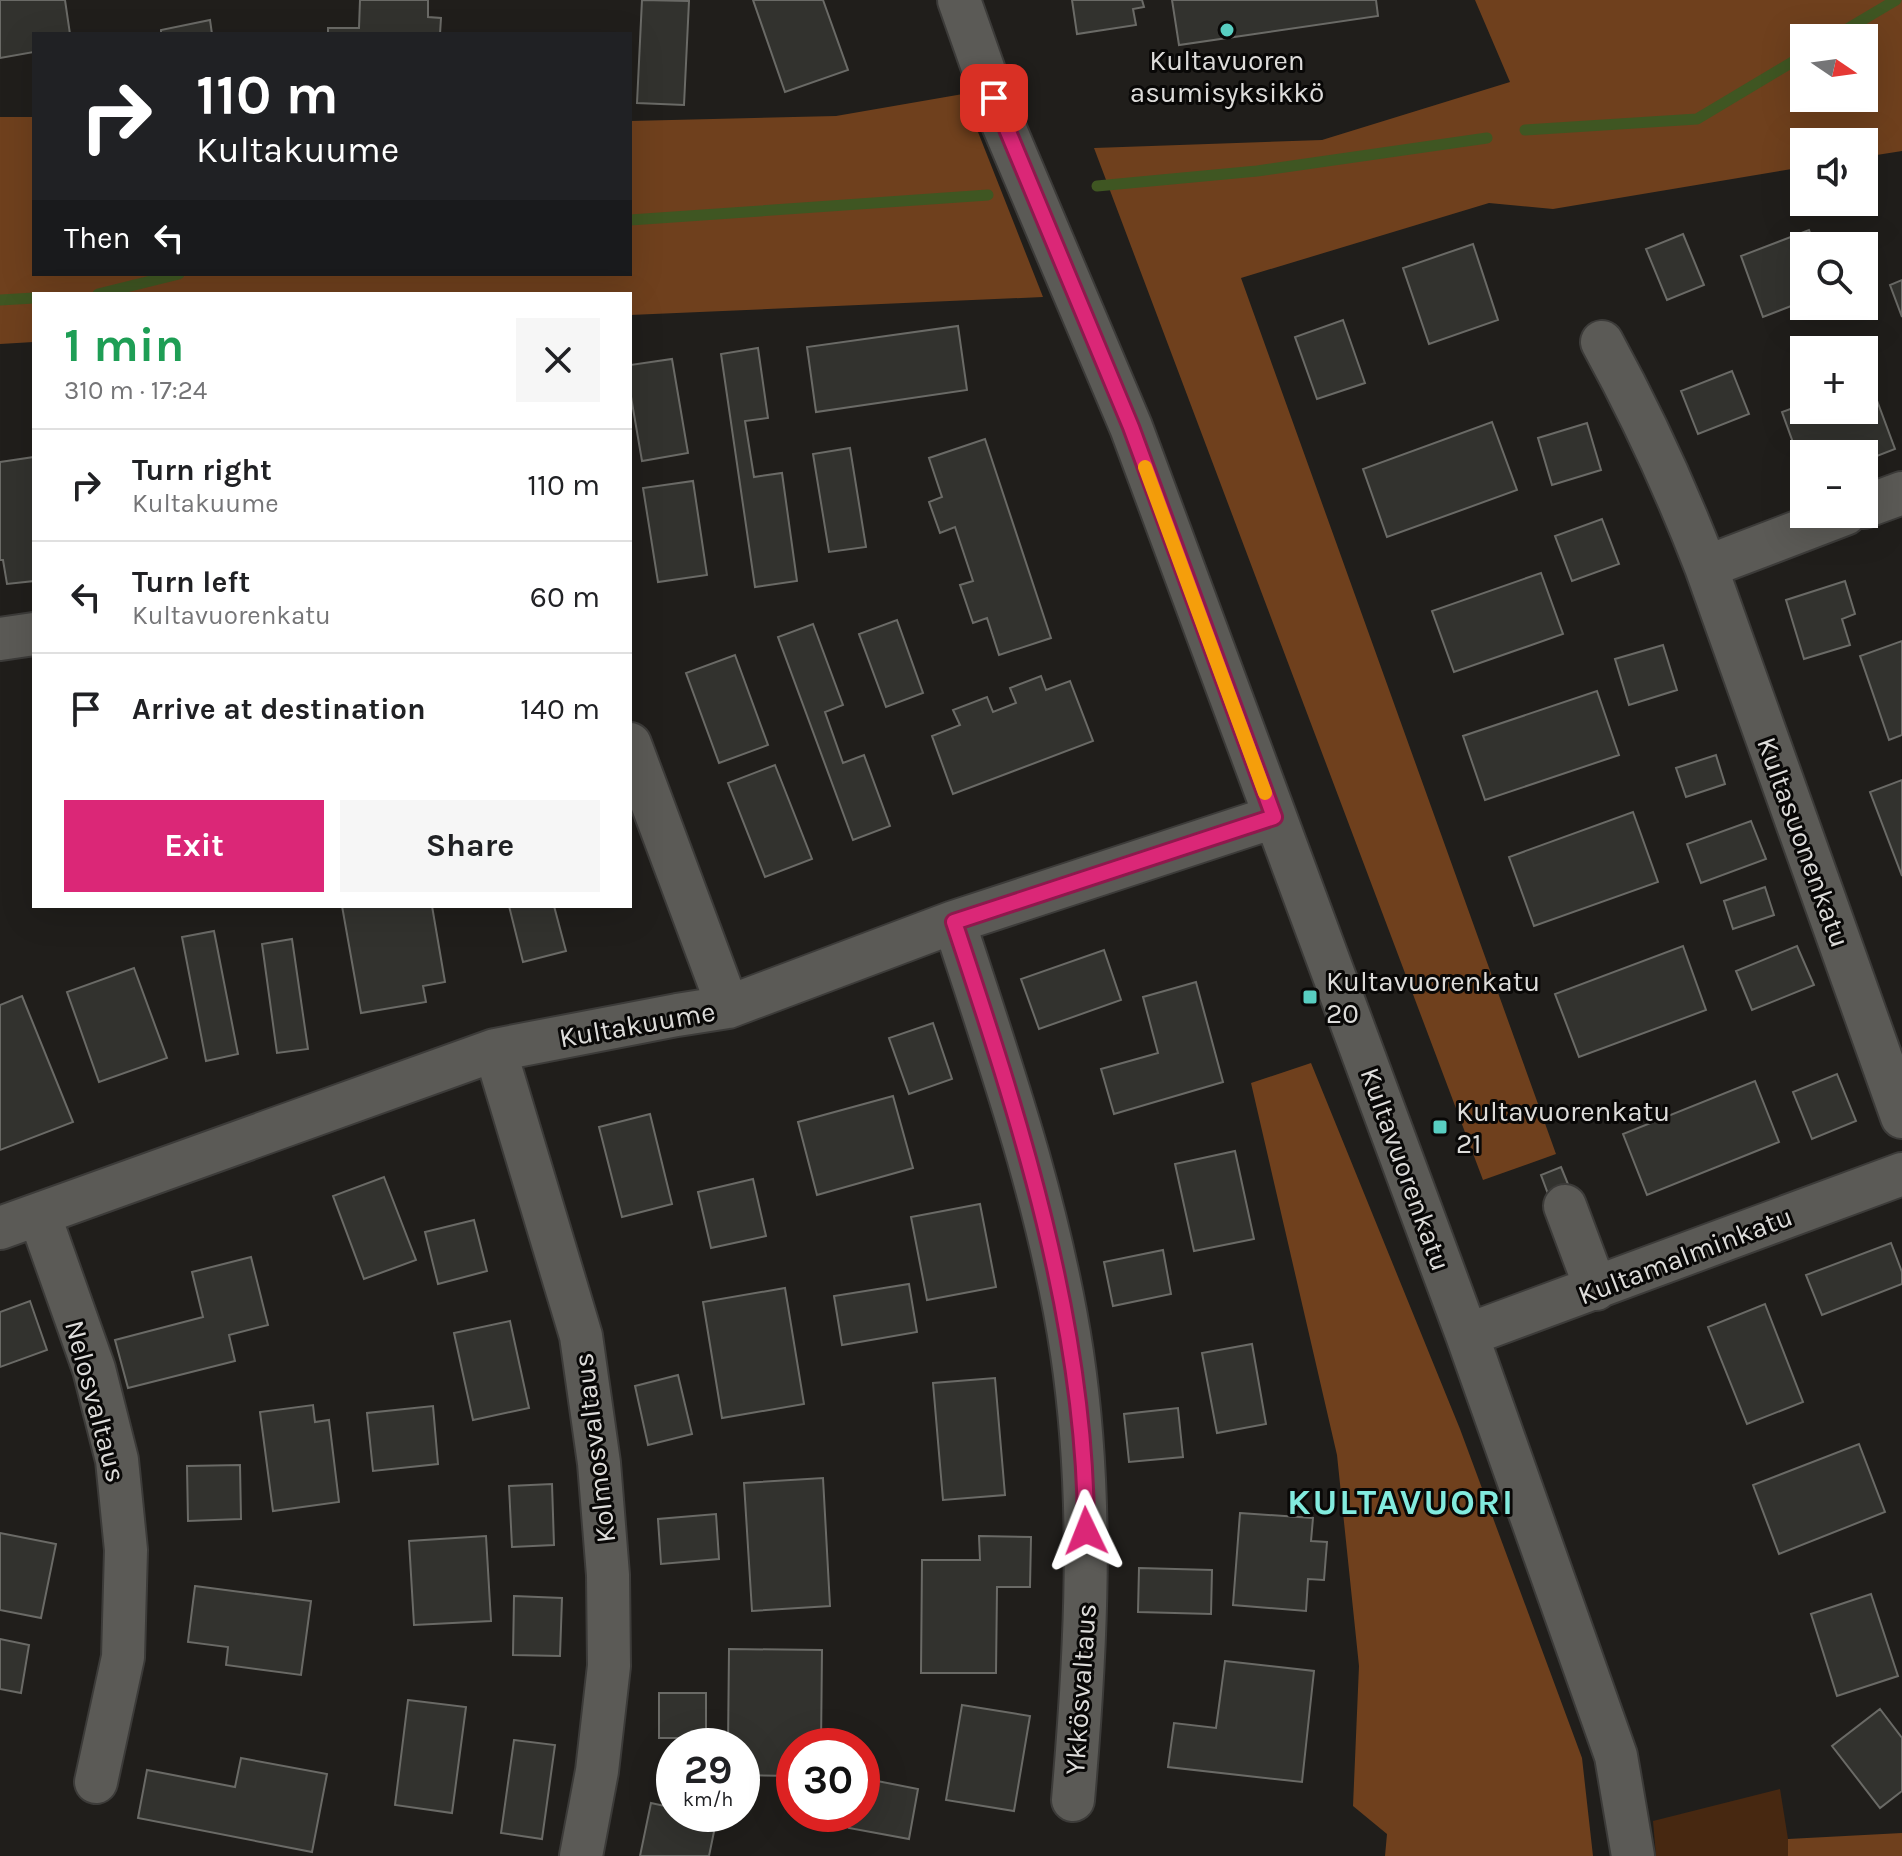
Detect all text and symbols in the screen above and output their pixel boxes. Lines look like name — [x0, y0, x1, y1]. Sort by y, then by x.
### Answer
marker: Kultavuoren asumisyksikkö — [1218, 21, 1236, 39]
north arrow — [1790, 24, 1878, 112]
map controls — [1790, 24, 1878, 528]
place label: Kultavuoren asumisyksikkö — [1130, 44, 1324, 109]
text: 110 m — [196, 62, 339, 127]
icon: right — [64, 64, 168, 168]
pin — [960, 64, 1028, 132]
icon: arrive — [972, 76, 1016, 120]
button: sound — [1790, 128, 1878, 216]
text: Kultakuume — [196, 129, 399, 171]
icon: left — [147, 216, 191, 260]
text: Then — [64, 220, 131, 256]
button: search — [1790, 232, 1878, 320]
text: 1 min — [64, 317, 184, 373]
button: close — [516, 318, 600, 402]
button: + — [1790, 336, 1878, 424]
text: 310 m · 17:24 — [64, 375, 207, 406]
button: − — [1790, 440, 1878, 528]
text: Turn right — [132, 452, 272, 488]
icon: right — [64, 463, 108, 507]
text: 110 m — [527, 467, 600, 503]
text: Kultakuume — [132, 488, 279, 519]
text: Turn left — [132, 564, 250, 600]
icon: left — [64, 575, 108, 619]
text: 60 m — [530, 579, 600, 615]
text: Kultavuorenkatu — [132, 600, 331, 631]
icon: arrive — [64, 687, 108, 731]
text: Arrive at destination — [132, 691, 426, 727]
text: 140 m — [520, 691, 600, 727]
street label: Kultasuonenkatu — [1750, 732, 1857, 952]
button: Exit — [64, 800, 324, 892]
button: Share — [340, 800, 600, 892]
place label: Kultavuorenkatu 20 — [1326, 965, 1540, 1030]
marker: Kultavuorenkatu 20 — [1301, 988, 1319, 1006]
street label: Kultakuume — [556, 995, 718, 1054]
street label: Kultavuorenkatu — [1353, 1063, 1458, 1275]
place label: Kultavuorenkatu 21 — [1456, 1095, 1670, 1160]
marker: Kultavuorenkatu 21 — [1431, 1118, 1449, 1136]
street label: Kultamalminkatu — [1573, 1199, 1797, 1312]
street label: Nelosvaltaus — [58, 1317, 133, 1486]
street label: Kolmosvaltaus — [566, 1351, 623, 1545]
district label: KULTAVUORI — [1287, 1481, 1515, 1523]
position arrow — [1044, 1489, 1128, 1573]
street label: Ykkösvaltaus — [1058, 1602, 1103, 1776]
speed limit sign: 30 — [776, 1728, 880, 1832]
text: 29 — [684, 1746, 732, 1793]
text: km/h — [683, 1788, 733, 1811]

